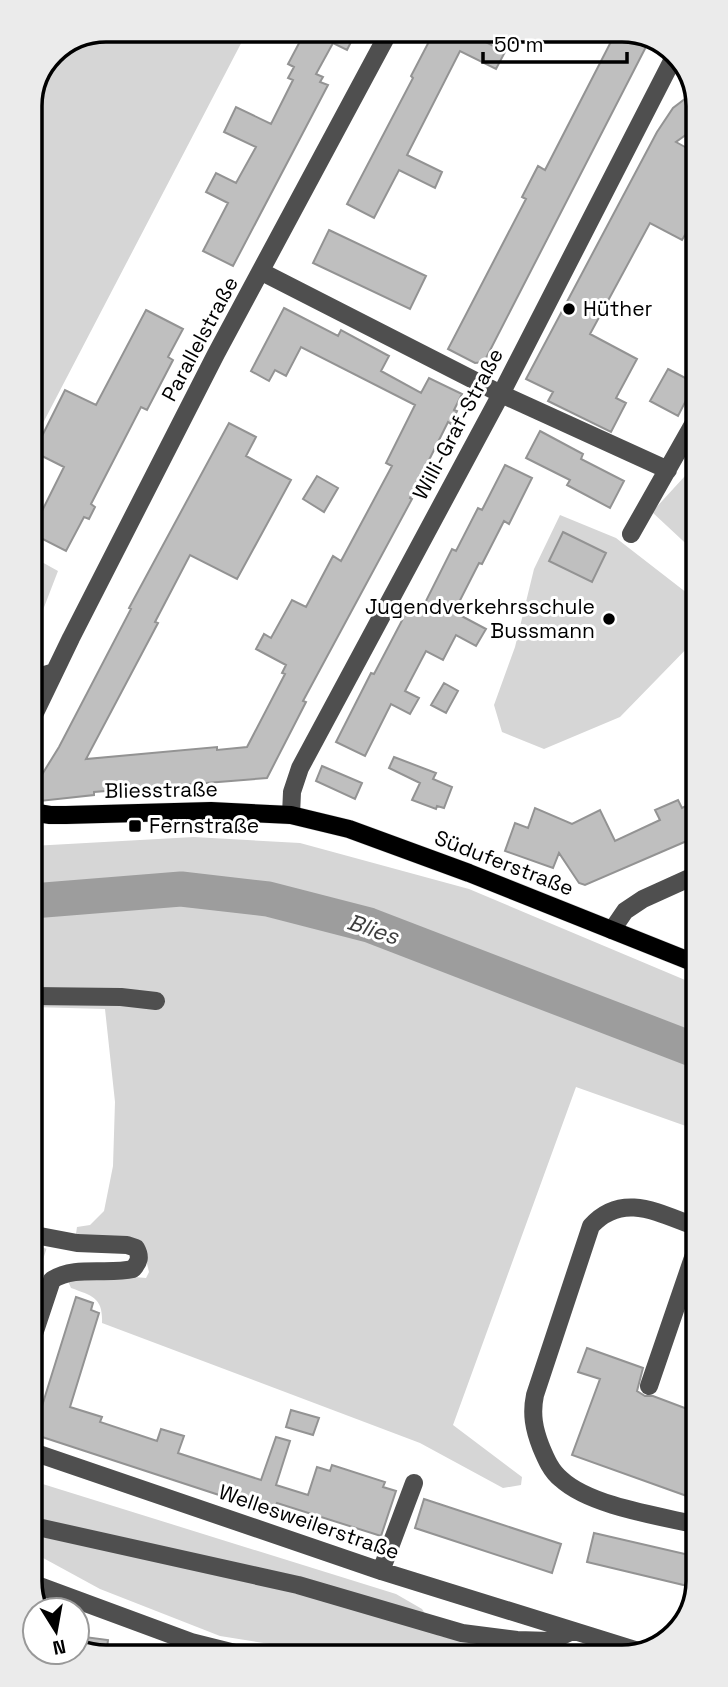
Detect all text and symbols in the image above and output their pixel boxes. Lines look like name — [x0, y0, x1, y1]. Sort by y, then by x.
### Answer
scale bar — [483, 21, 626, 65]
text: 50 m — [494, 31, 544, 58]
street label: Parallelstraße — [155, 272, 244, 406]
place label: Hüther — [583, 295, 653, 322]
marker: Hüther — [561, 301, 577, 317]
street label: Willi-Graf-Straße — [406, 343, 509, 504]
place label: Jugendverkehrsschule Bussmann — [365, 593, 595, 644]
marker: Jugendverkehrsschule Bussmann — [601, 611, 617, 627]
street label: Bliesstraße — [104, 775, 218, 804]
place label: Fernstraße — [149, 812, 259, 839]
marker: Fernstraße — [127, 818, 143, 834]
street label: Süduferstraße — [431, 824, 578, 901]
water label: Blies — [344, 907, 403, 952]
street label: Wellesweilerstraße — [215, 1478, 403, 1565]
north arrow — [21, 1596, 91, 1666]
text: N — [51, 1634, 68, 1661]

